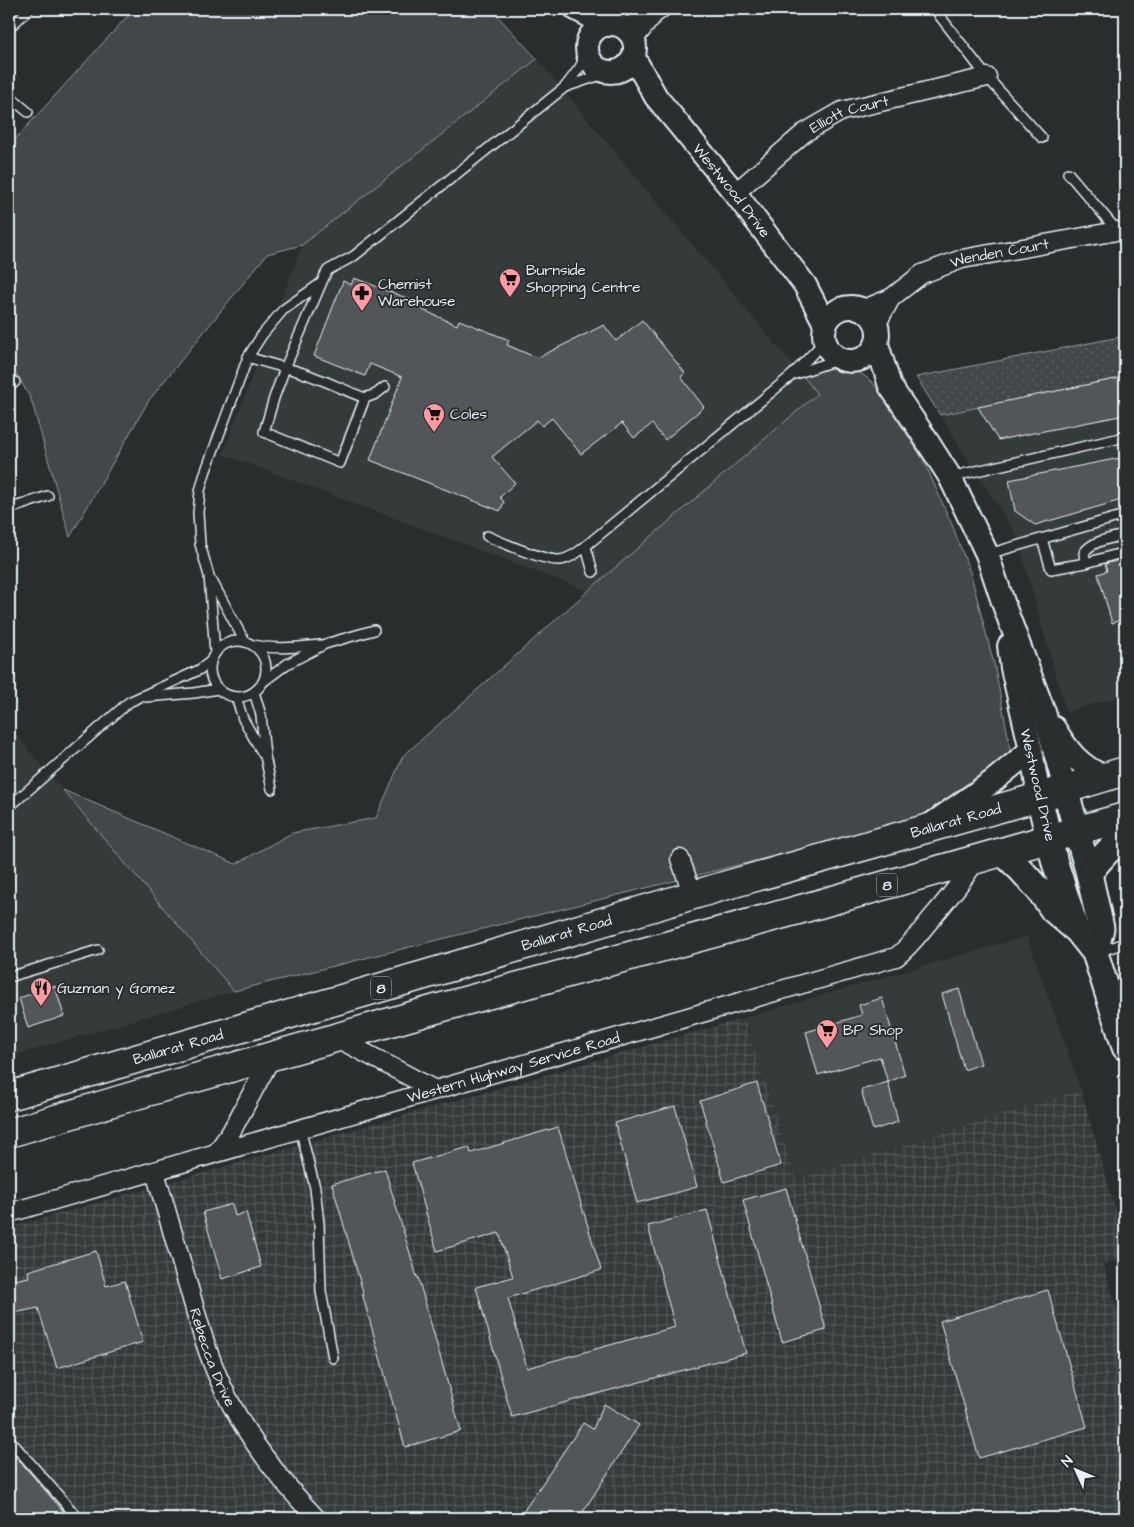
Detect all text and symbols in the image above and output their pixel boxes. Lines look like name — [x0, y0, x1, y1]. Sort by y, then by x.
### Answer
street label: Elliott Court — [806, 90, 891, 139]
street label: Westwood Drive — [687, 139, 775, 242]
street label: Wenden Court — [947, 234, 1051, 274]
place label: Burnside Shopping Centre — [526, 260, 640, 299]
supermarket icon: Burnside Shopping Centre — [498, 267, 522, 298]
place label: Chemist Warehouse — [378, 274, 455, 312]
pharmacy icon: Chemist Warehouse — [350, 281, 374, 312]
supermarket icon: Coles — [422, 402, 446, 433]
place label: Coles — [450, 404, 488, 425]
street label: Westwood Drive — [1014, 727, 1061, 843]
street label: Ballarat Road — [908, 798, 1004, 844]
road number: 8 — [877, 874, 897, 896]
street label: Ballarat Road — [519, 910, 615, 956]
restaurant icon: Guzman y Gomez — [29, 976, 53, 1007]
road number: 8 — [371, 976, 391, 1000]
place label: Guzman y Gomez — [57, 978, 176, 1000]
supermarket icon: BP Shop — [815, 1018, 839, 1049]
place label: BP Shop — [843, 1020, 903, 1041]
street label: Ballarat Road — [130, 1024, 226, 1070]
street label: Western Highway Service Road — [405, 1027, 623, 1109]
street label: Rebecca Drive — [184, 1305, 241, 1411]
north arrow — [1052, 1444, 1102, 1494]
text: N — [1057, 1451, 1078, 1472]

